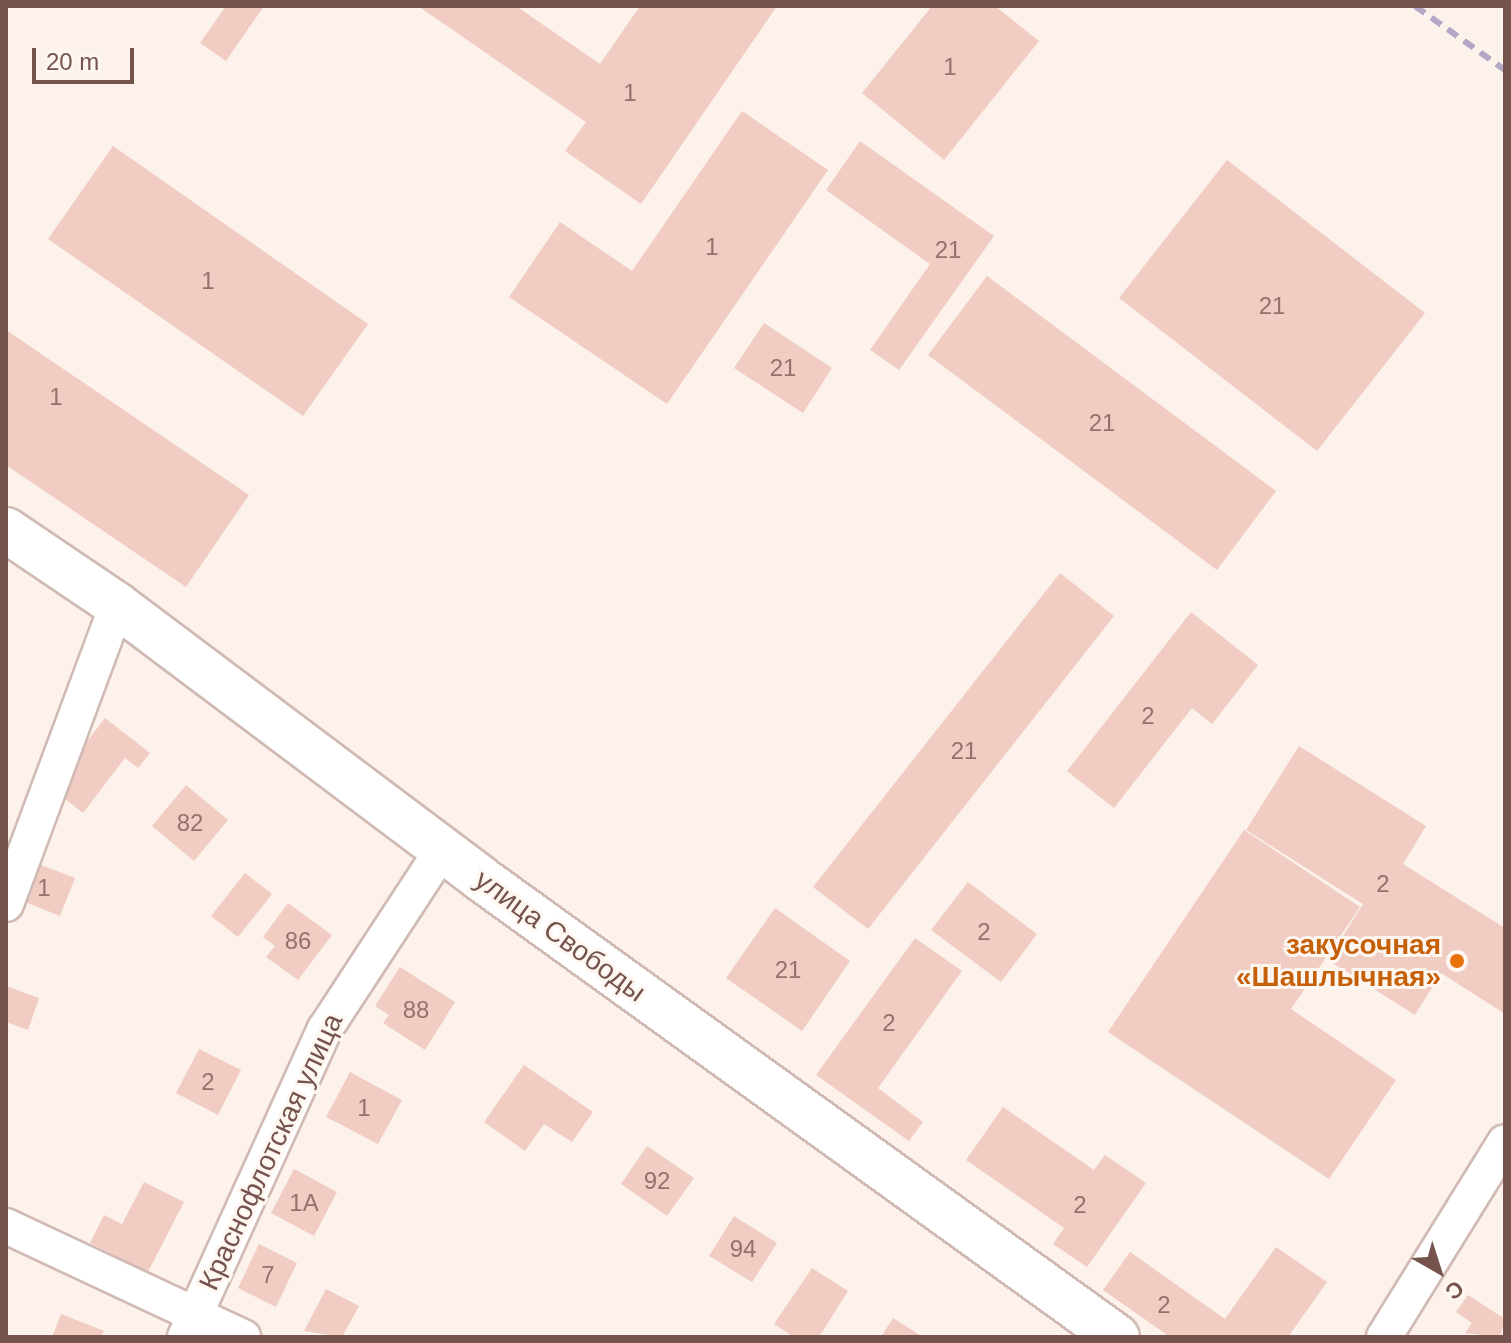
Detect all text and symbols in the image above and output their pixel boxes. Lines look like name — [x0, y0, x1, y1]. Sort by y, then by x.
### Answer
scale bar — [36, 32, 138, 82]
text: 20 m — [46, 48, 99, 75]
house number: 1 — [943, 53, 957, 81]
house number: 1 — [623, 79, 637, 107]
house number: 1 — [705, 233, 719, 261]
house number: 21 — [935, 236, 961, 264]
house number: 1 — [201, 267, 215, 295]
house number: 21 — [1259, 292, 1285, 320]
house number: 21 — [770, 354, 796, 382]
house number: 1 — [49, 383, 63, 411]
house number: 21 — [1089, 409, 1115, 437]
house number: 2 — [1141, 702, 1155, 730]
house number: 21 — [951, 737, 977, 765]
house number: 82 — [177, 809, 203, 837]
street label: улица Свободы — [468, 863, 652, 1009]
house number: 2 — [1376, 870, 1390, 898]
house number: 1 — [37, 874, 51, 902]
house number: 2 — [977, 918, 991, 946]
house number: 86 — [285, 927, 311, 955]
place label: закусочная «Шашлычная» — [1236, 928, 1441, 994]
marker: закусочная «Шашлычная» — [1448, 952, 1466, 970]
house number: 21 — [775, 956, 801, 984]
house number: 88 — [403, 996, 429, 1024]
street label: Краснофлотская улица — [192, 1008, 350, 1296]
house number: 2 — [882, 1009, 896, 1037]
house number: 2 — [201, 1068, 215, 1096]
house number: 1 — [357, 1094, 371, 1122]
house number: 92 — [644, 1167, 670, 1195]
house number: 1А — [289, 1189, 319, 1217]
house number: 2 — [1073, 1191, 1087, 1219]
north arrow — [1399, 1231, 1479, 1311]
house number: 94 — [730, 1235, 756, 1263]
house number: 7 — [261, 1261, 275, 1289]
text: С — [1440, 1275, 1468, 1305]
house number: 2 — [1157, 1291, 1171, 1319]

